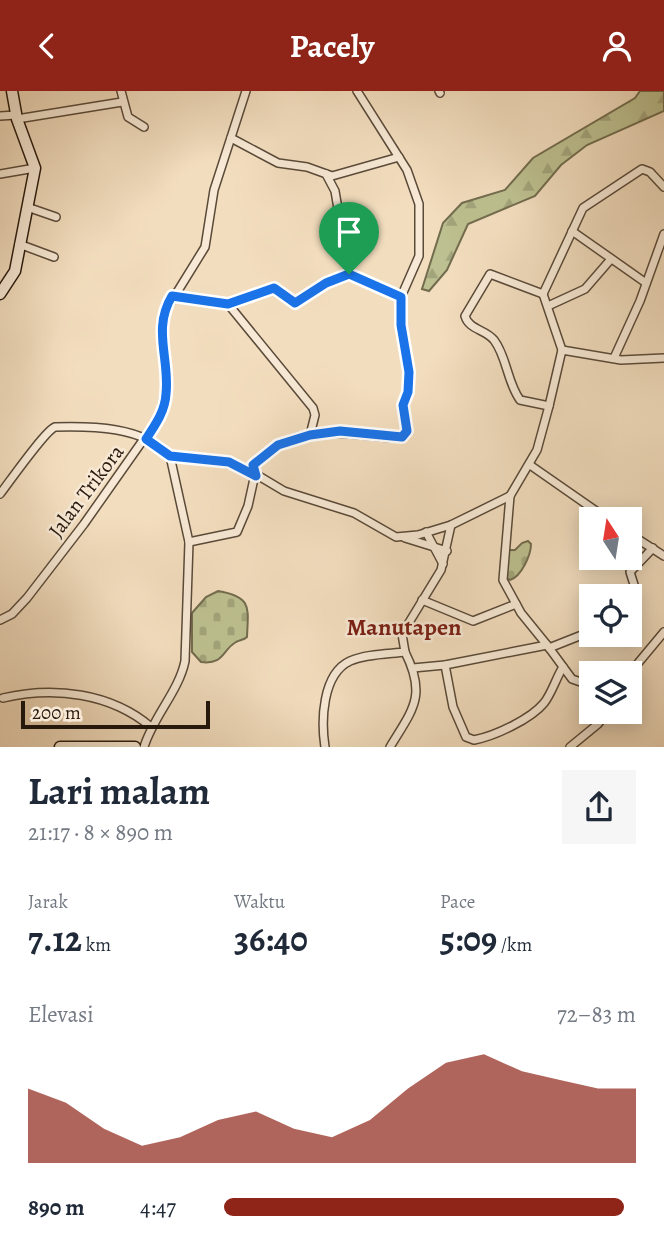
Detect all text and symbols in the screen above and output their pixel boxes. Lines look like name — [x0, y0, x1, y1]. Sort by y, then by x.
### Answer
text: Pacely — [290, 24, 374, 68]
icon: back — [28, 27, 66, 65]
icon: person — [598, 27, 636, 65]
pin — [319, 202, 379, 274]
icon: arrive — [330, 213, 368, 251]
street label: Jalan Trikora — [42, 439, 130, 543]
north arrow — [579, 507, 642, 571]
map controls — [579, 507, 642, 724]
button: locate — [579, 584, 642, 647]
district label: Manutapen — [346, 611, 462, 643]
button: layers — [579, 661, 642, 724]
scale bar — [21, 697, 210, 729]
text: 200 m — [32, 700, 81, 726]
text: Lari malam — [28, 765, 210, 817]
button: share — [562, 770, 636, 844]
text: 21:17 · 8 × 890 m — [28, 817, 173, 848]
text: Jarak — [28, 889, 68, 915]
text: Waktu — [234, 889, 285, 915]
text: Pace — [440, 889, 475, 915]
text: 7.12 — [28, 915, 82, 963]
text: 36:40 — [234, 915, 308, 963]
text: 5:09 — [440, 915, 497, 963]
text: km — [82, 932, 111, 958]
text: /km — [497, 932, 532, 958]
text: Elevasi — [28, 999, 94, 1030]
text: 72–83 m — [557, 999, 636, 1030]
text: 890 m — [28, 1192, 85, 1223]
text: 4:47 — [140, 1192, 176, 1223]

